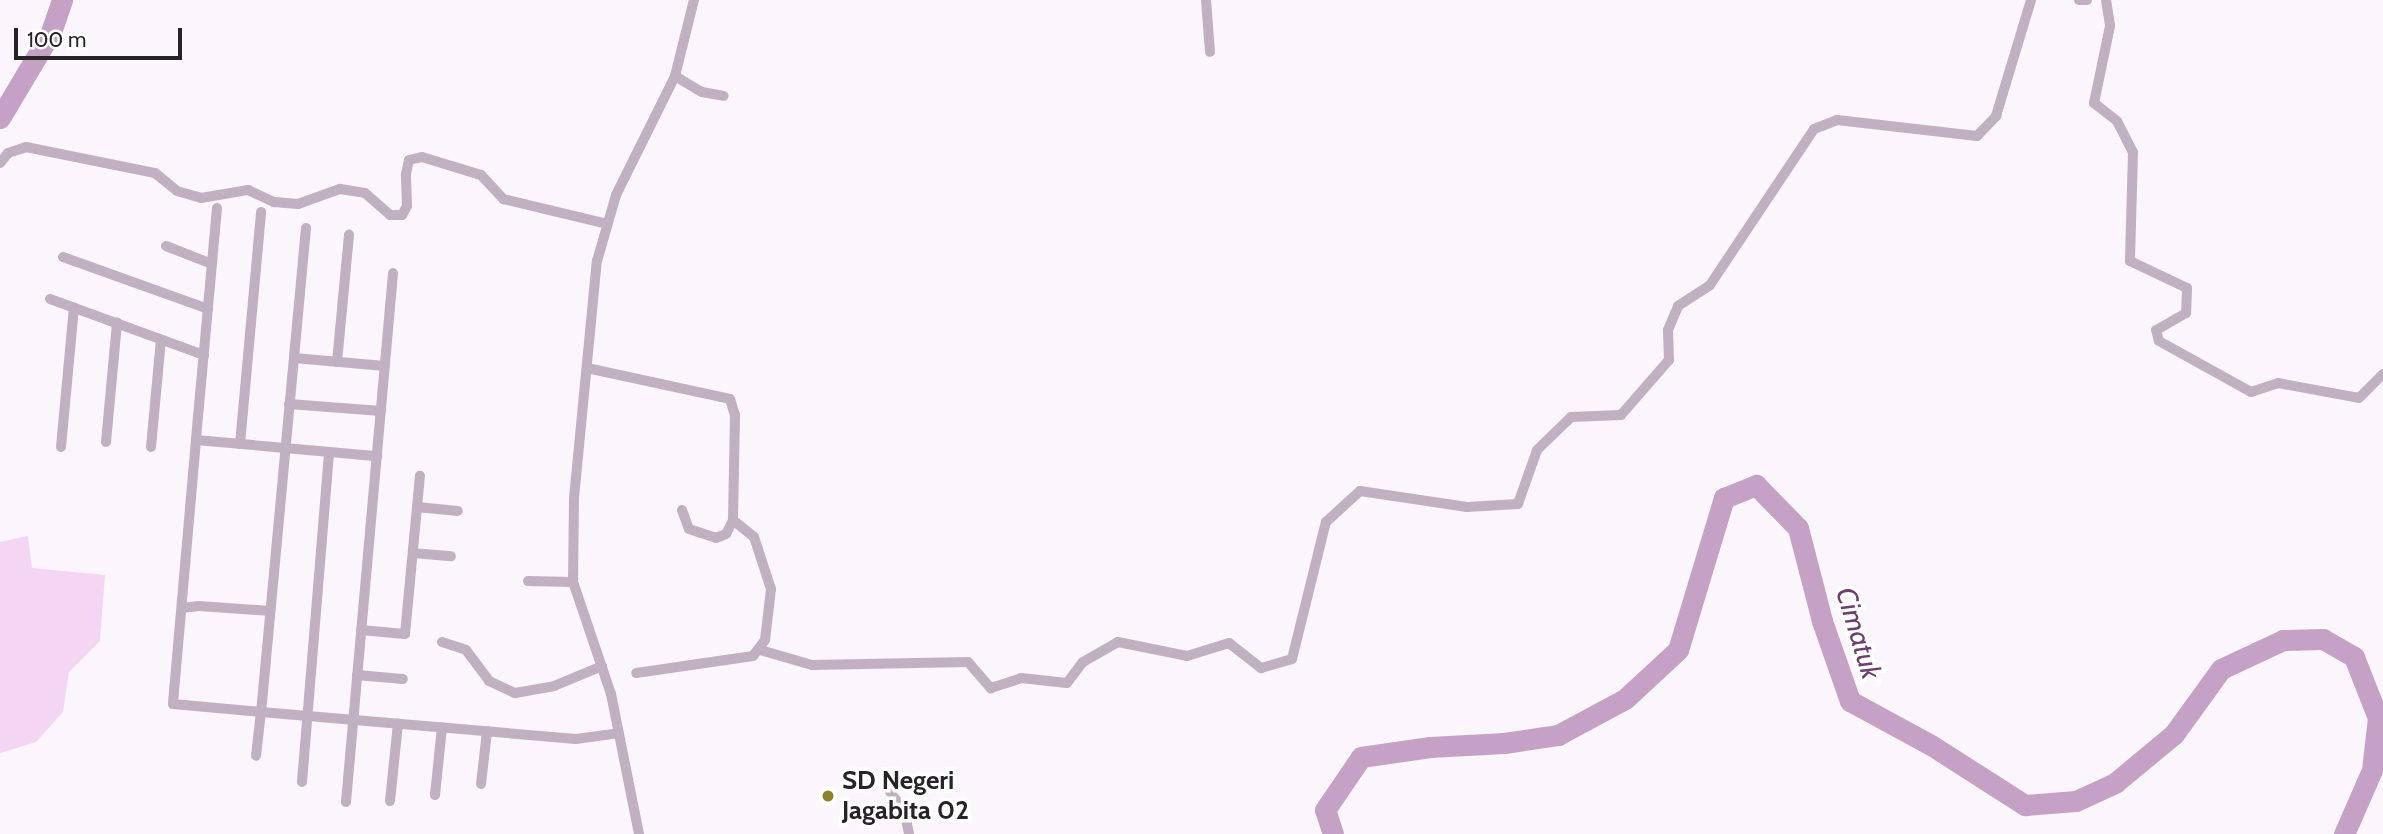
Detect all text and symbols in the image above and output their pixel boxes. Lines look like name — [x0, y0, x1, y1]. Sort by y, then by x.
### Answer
scale bar — [18, 14, 186, 58]
text: 100 m — [27, 27, 86, 52]
water label: Cimatuk — [1829, 583, 1889, 683]
place label: SD Negeri Jagabita 02 — [842, 765, 969, 826]
marker: SD Negeri Jagabita 02 — [820, 788, 836, 804]

